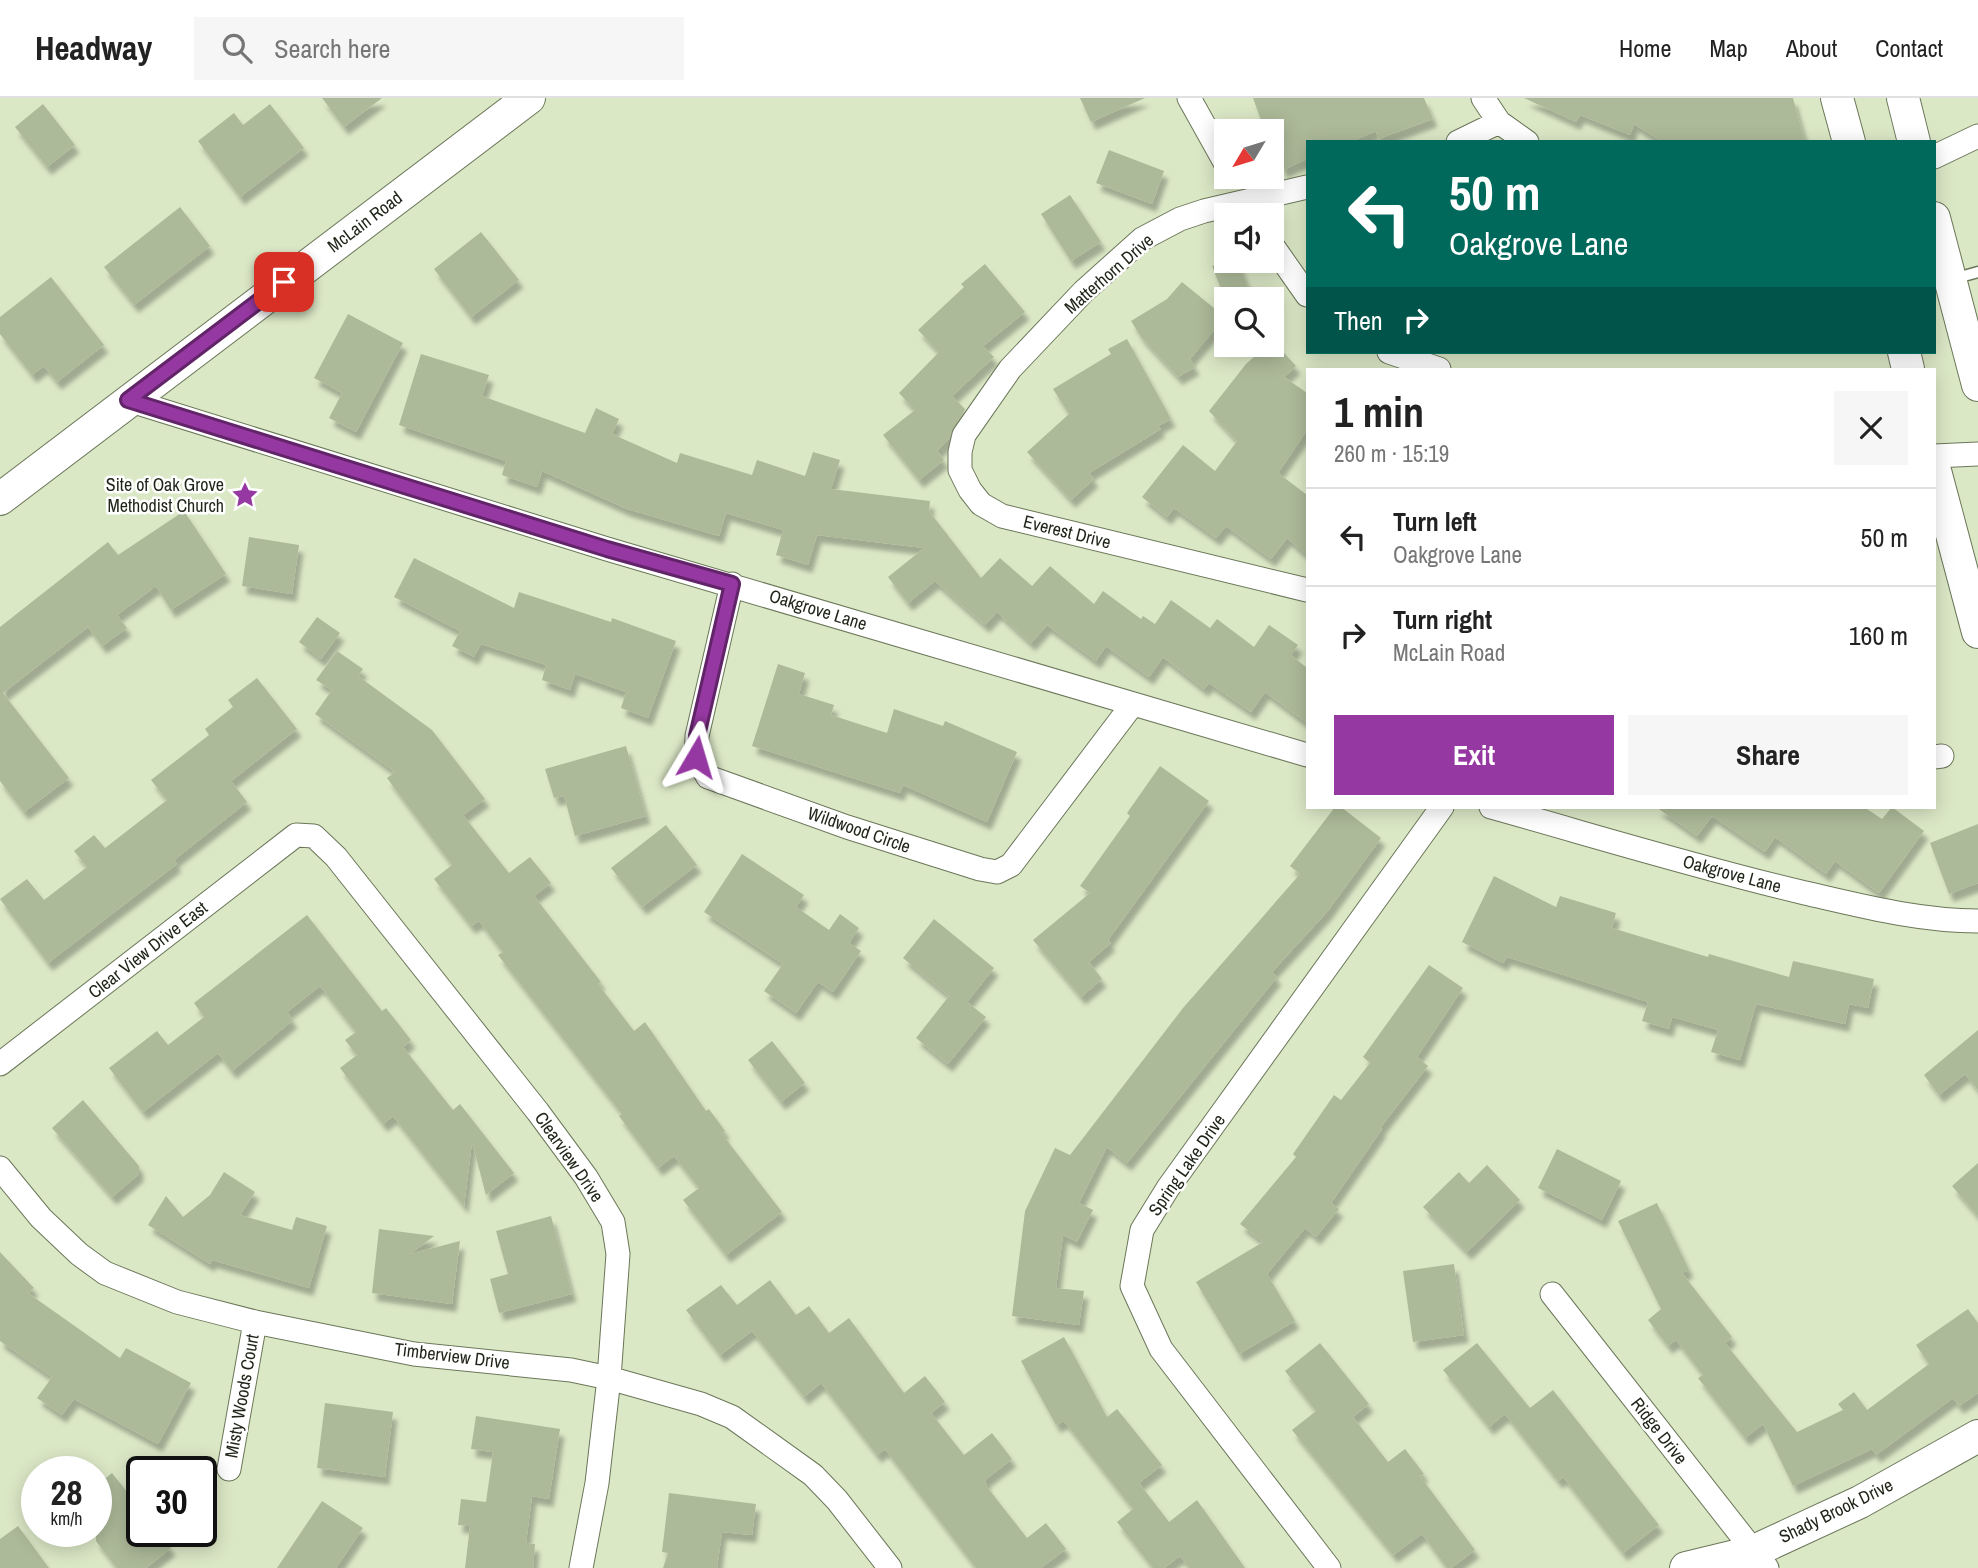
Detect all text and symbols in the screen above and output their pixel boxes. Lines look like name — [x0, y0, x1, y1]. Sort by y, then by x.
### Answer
search box — [194, 17, 684, 80]
text: Headway — [35, 26, 152, 70]
icon: search — [218, 29, 256, 67]
text: Search here — [274, 31, 390, 66]
text: Home — [1619, 32, 1671, 64]
text: Map — [1709, 32, 1748, 64]
text: About — [1786, 32, 1837, 64]
text: Contact — [1875, 32, 1943, 64]
north arrow — [1214, 119, 1284, 189]
map controls — [1214, 119, 1284, 357]
text: 50 m — [1449, 159, 1541, 225]
icon: left — [1334, 168, 1425, 259]
street label: McLain Road — [322, 185, 407, 258]
button: sound — [1214, 203, 1284, 273]
text: Oakgrove Lane — [1449, 222, 1628, 265]
street label: Matterhorn Drive — [1059, 228, 1159, 319]
pin — [254, 252, 314, 312]
icon: arrive — [265, 263, 303, 301]
button: search — [1214, 287, 1284, 357]
icon: right — [1397, 301, 1435, 339]
text: Then — [1334, 303, 1383, 338]
text: 1 min — [1334, 384, 1424, 440]
button: close — [1834, 391, 1908, 465]
text: 260 m · 15:19 — [1334, 438, 1449, 469]
place label: Site of Oak Grove Methodist Church — [106, 472, 224, 518]
place icon: Site of Oak Grove Methodist Church — [230, 480, 260, 510]
text: Turn left — [1393, 504, 1477, 539]
street label: Everest Drive — [1021, 509, 1114, 554]
icon: left — [1334, 518, 1372, 556]
text: 50 m — [1861, 520, 1908, 555]
text: Oakgrove Lane — [1393, 539, 1522, 570]
street label: Oakgrove Lane — [766, 583, 870, 636]
text: Turn right — [1393, 602, 1492, 637]
icon: right — [1334, 616, 1372, 654]
text: 160 m — [1849, 618, 1908, 653]
text: McLain Road — [1393, 637, 1505, 668]
button: Exit — [1334, 715, 1614, 795]
button: Share — [1628, 715, 1908, 795]
position arrow — [659, 720, 733, 794]
street label: Wildwood Circle — [804, 800, 914, 859]
street label: Oakgrove Lane — [1680, 848, 1784, 899]
street label: Clear View Drive East — [83, 895, 212, 1004]
street label: Clearview Drive — [529, 1107, 610, 1207]
street label: Spring Lake Drive — [1142, 1109, 1231, 1221]
street label: Misty Woods Court — [218, 1332, 265, 1460]
street label: Timberview Drive — [393, 1336, 511, 1375]
street label: Ridge Drive — [1625, 1392, 1693, 1469]
speed limit sign: 30 — [126, 1456, 217, 1547]
text: 28 — [51, 1469, 82, 1516]
street label: Shady Brook Drive — [1775, 1472, 1897, 1549]
text: km/h — [51, 1506, 83, 1531]

